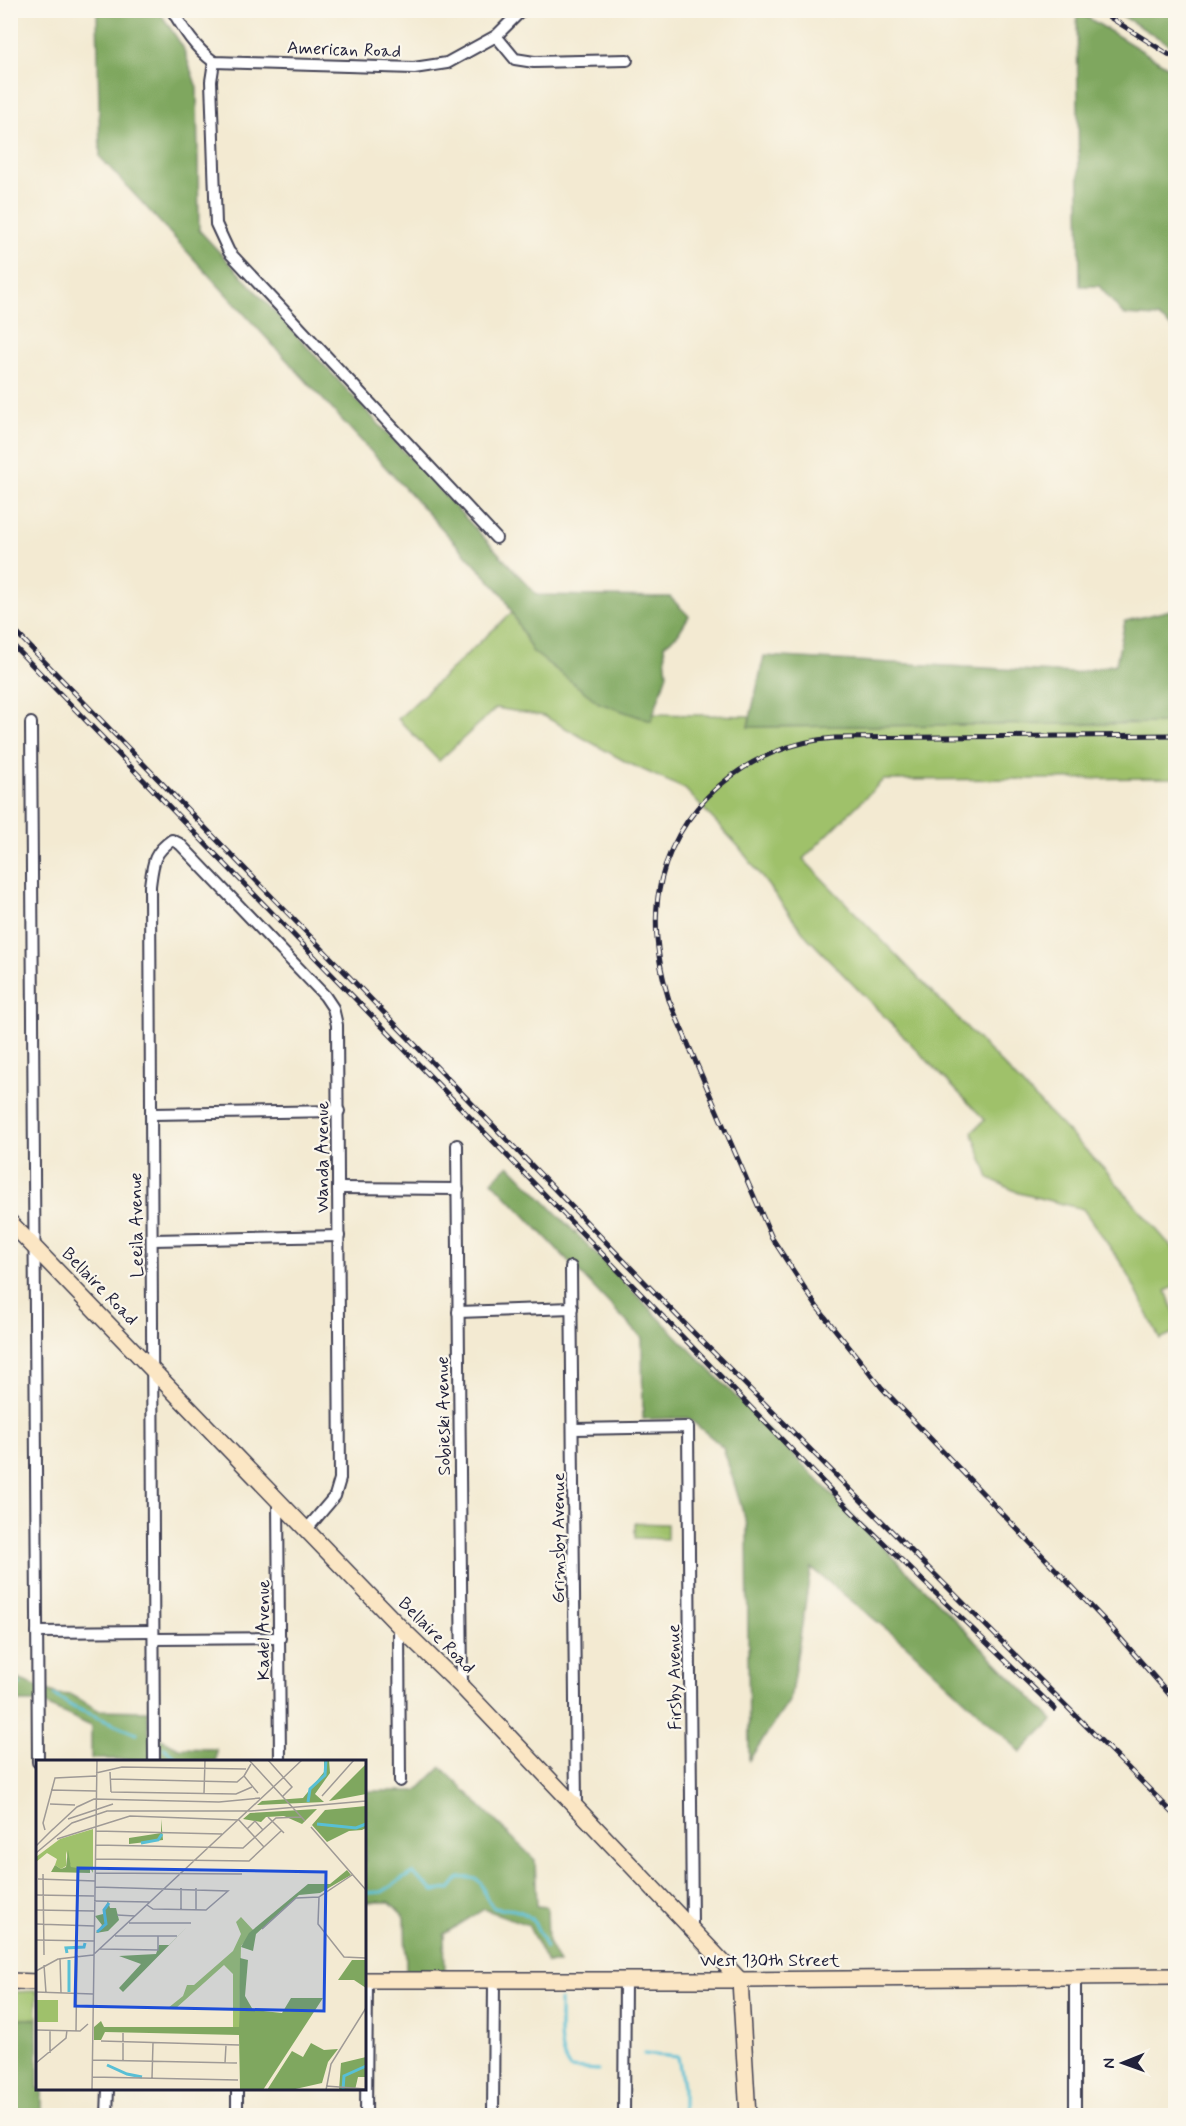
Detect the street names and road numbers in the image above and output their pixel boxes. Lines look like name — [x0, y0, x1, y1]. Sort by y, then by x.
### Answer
street label: American Road — [287, 36, 401, 64]
street label: Wanda Avenue — [311, 1101, 335, 1213]
street label: Leeila Avenue — [124, 1172, 150, 1278]
street label: Bellaire Road — [56, 1242, 143, 1331]
street label: Sobieski Avenue — [431, 1356, 457, 1476]
street label: Grimsby Avenue — [547, 1472, 571, 1604]
street label: Kadel Avenue — [252, 1580, 276, 1680]
street label: Bellaire Road — [392, 1592, 480, 1680]
street label: Firsby Avenue — [662, 1624, 688, 1730]
street label: West 130th Street — [700, 1949, 840, 1973]

